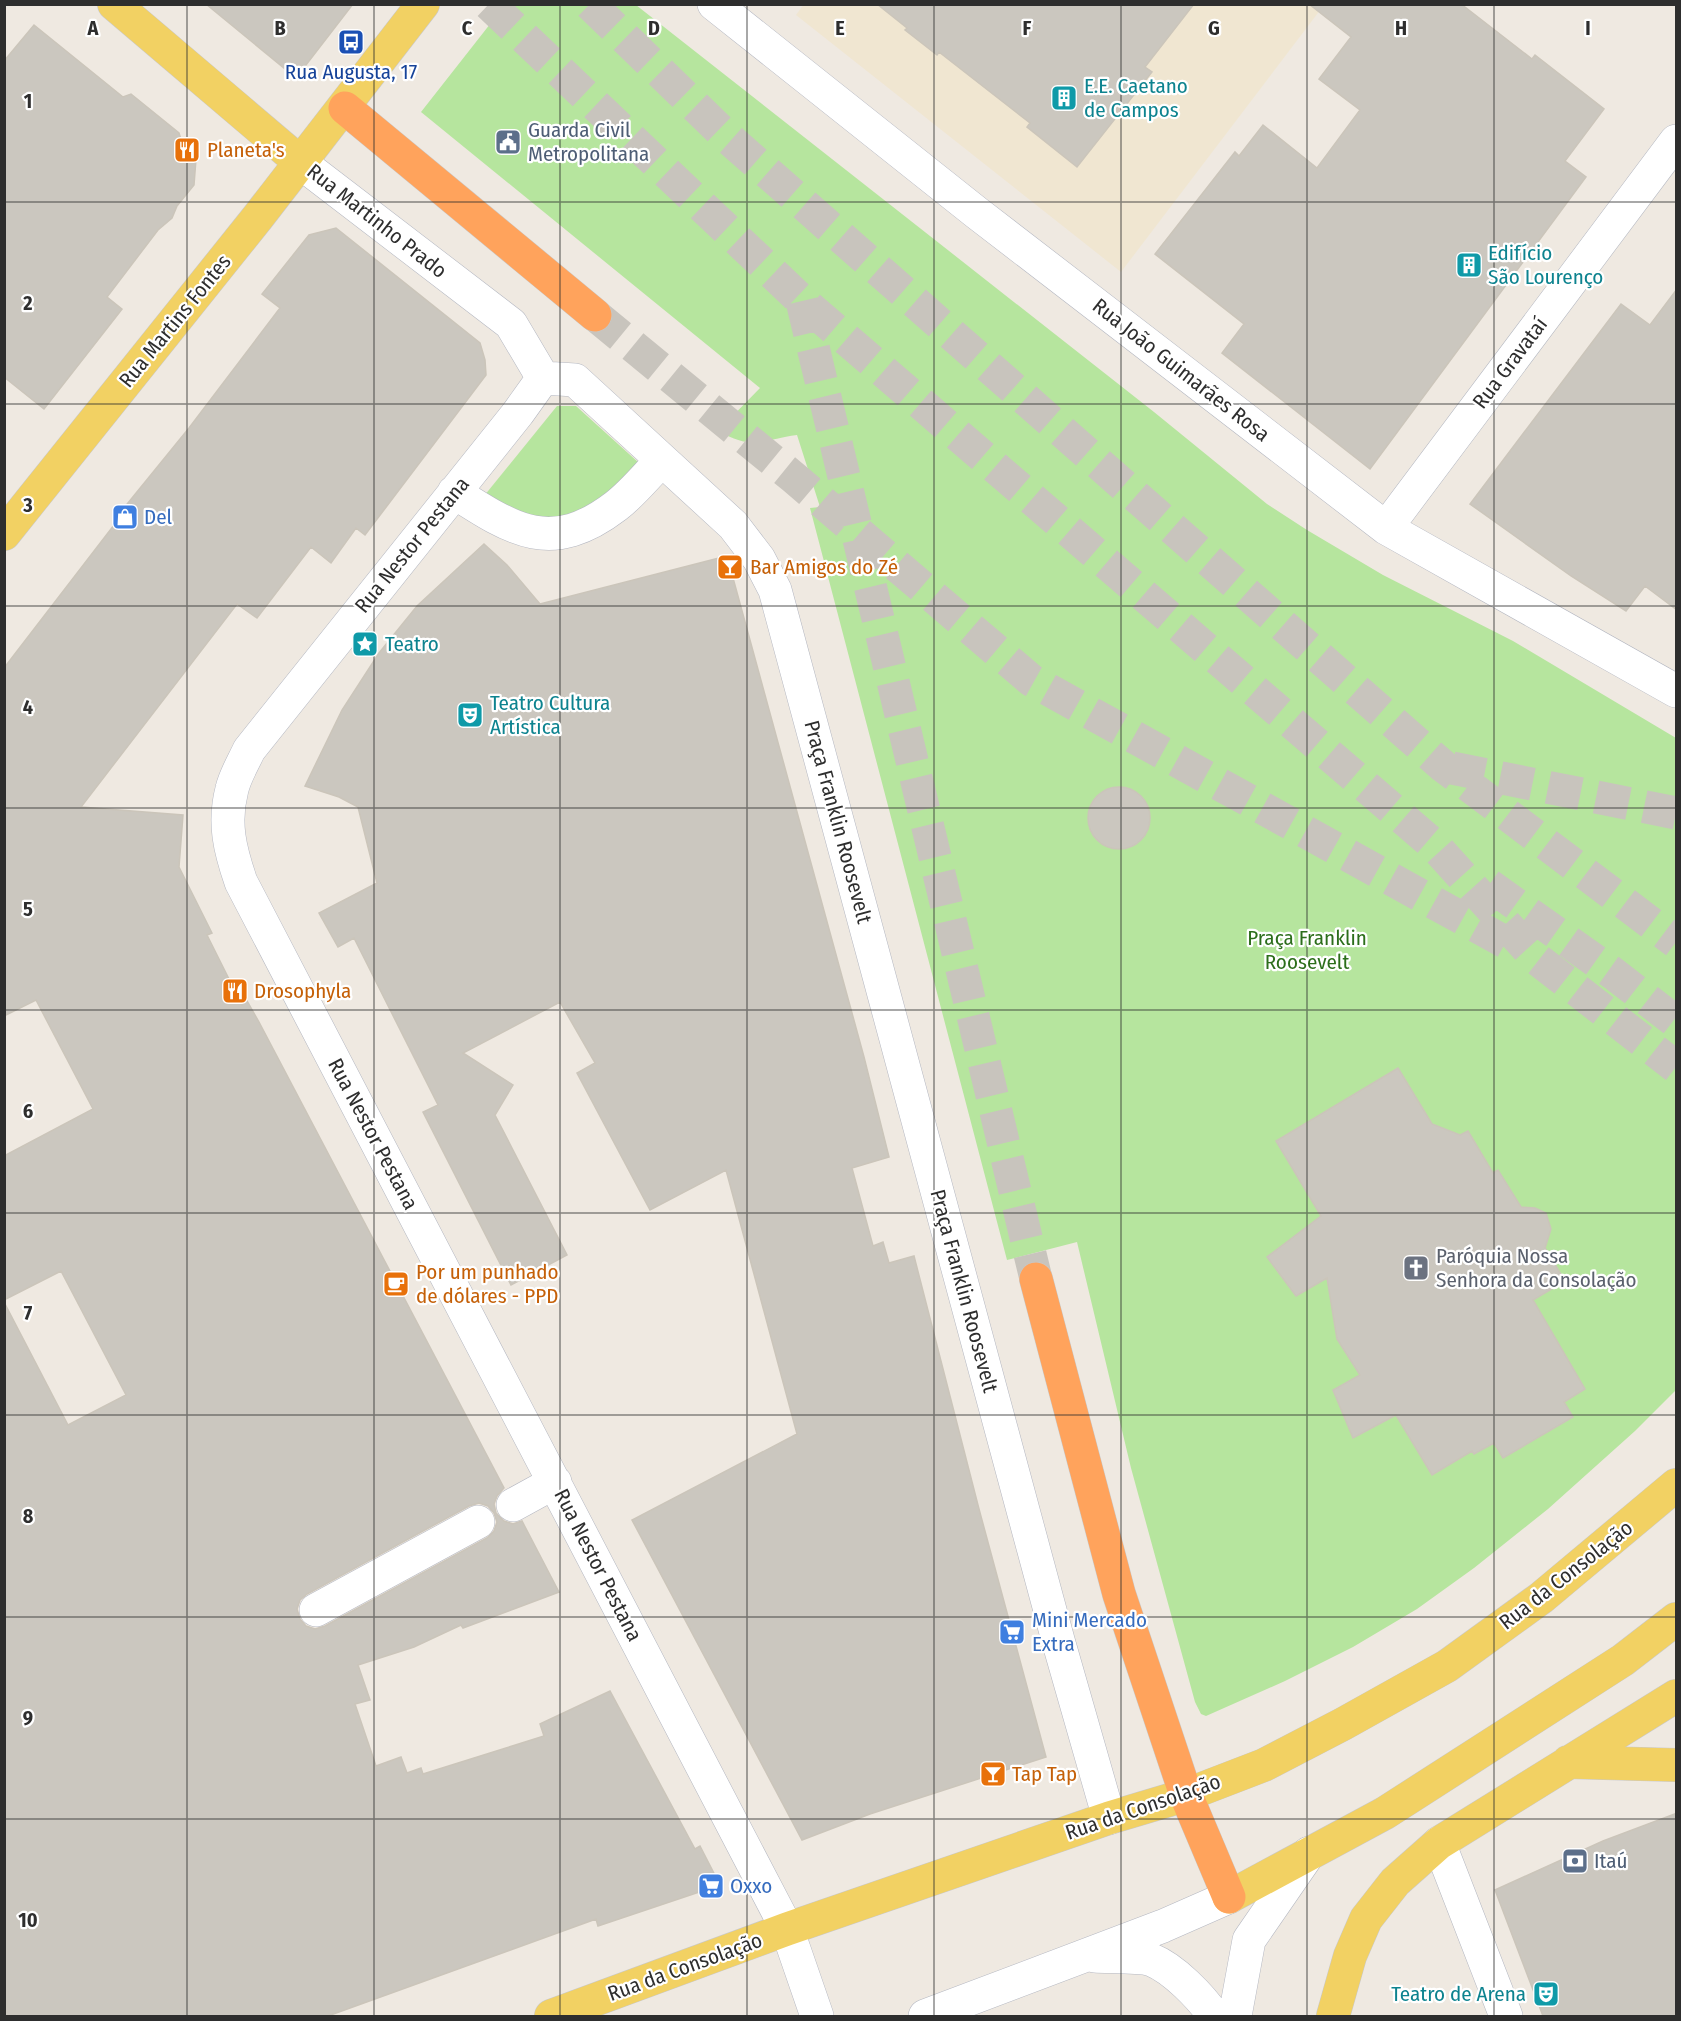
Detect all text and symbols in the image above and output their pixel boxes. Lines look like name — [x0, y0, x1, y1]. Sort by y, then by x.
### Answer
text: A — [87, 16, 100, 40]
text: B — [274, 16, 286, 40]
text: C — [462, 16, 473, 40]
text: D — [648, 16, 660, 40]
text: E — [835, 16, 845, 40]
text: F — [1023, 16, 1032, 40]
text: G — [1208, 16, 1220, 40]
text: H — [1395, 16, 1407, 40]
text: I — [1585, 16, 1591, 40]
bus stop icon: Rua Augusta, 17 — [336, 27, 366, 57]
place label: Rua Augusta, 17 — [285, 59, 417, 85]
place label: E.E. Caetano de Campos — [1084, 73, 1188, 123]
building icon: E.E. Caetano de Campos — [1049, 83, 1079, 113]
text: 1 — [24, 89, 32, 113]
place label: Guarda Civil Metropolitana — [528, 117, 649, 167]
public building icon: Guarda Civil Metropolitana — [493, 127, 523, 157]
restaurant icon: Planeta's — [172, 135, 202, 165]
place label: Planeta's — [207, 137, 285, 163]
street label: Rua Martinho Prado — [302, 158, 452, 284]
place label: Edifício São Lourenço — [1488, 240, 1603, 290]
street label: Rua Martins Fontes — [113, 249, 237, 393]
building icon: Edifício São Lourenço — [1454, 250, 1484, 280]
text: 2 — [22, 291, 33, 315]
street label: Rua João Guimarães Rosa — [1087, 293, 1275, 447]
street label: Rua Gravataí — [1467, 312, 1553, 414]
street label: Rua Nestor Pestana — [349, 472, 475, 618]
text: 3 — [22, 493, 33, 517]
shop icon: Del — [110, 502, 140, 532]
place label: Del — [144, 504, 173, 530]
bar icon: Bar Amigos do Zé — [715, 552, 745, 582]
place label: Bar Amigos do Zé — [750, 554, 898, 580]
place icon: Teatro — [350, 629, 380, 659]
place label: Teatro — [385, 631, 439, 657]
place label: Teatro Cultura Artística — [490, 690, 610, 740]
text: 4 — [23, 695, 33, 719]
theatre icon: Teatro Cultura Artística — [455, 700, 485, 730]
street label: Praça Franklin Roosevelt — [798, 718, 878, 927]
text: 5 — [23, 897, 33, 921]
park label: Praça Franklin Roosevelt — [1247, 925, 1367, 975]
restaurant icon: Drosophyla — [220, 976, 250, 1006]
place label: Drosophyla — [254, 978, 351, 1004]
street label: Rua Nestor Pestana — [322, 1054, 424, 1214]
text: 6 — [23, 1099, 33, 1123]
street label: Praça Franklin Roosevelt — [924, 1187, 1004, 1396]
place label: Paróquia Nossa Senhora da Consolação — [1436, 1243, 1637, 1293]
church icon: Paróquia Nossa Senhora da Consolação — [1401, 1253, 1431, 1283]
place label: Por um punhado de dólares - PPD — [416, 1259, 559, 1309]
cafe icon: Por um punhado de dólares - PPD — [381, 1269, 411, 1299]
text: 7 — [24, 1301, 33, 1325]
street label: Rua Nestor Pestana — [548, 1484, 648, 1646]
text: 8 — [23, 1504, 34, 1528]
street label: Rua da Consolação — [1494, 1515, 1638, 1635]
place label: Mini Mercado Extra — [1032, 1607, 1147, 1657]
supermarket icon: Mini Mercado Extra — [997, 1617, 1027, 1647]
text: 9 — [23, 1706, 33, 1730]
bar icon: Tap Tap — [978, 1759, 1008, 1789]
place label: Tap Tap — [1012, 1761, 1077, 1787]
street label: Rua da Consolação — [1062, 1768, 1224, 1846]
bank icon: Itaú — [1560, 1846, 1590, 1876]
place label: Itaú — [1594, 1848, 1628, 1874]
supermarket icon: Oxxo — [696, 1871, 726, 1901]
place label: Oxxo — [730, 1873, 772, 1899]
text: 10 — [18, 1908, 38, 1932]
street label: Rua da Consolação — [604, 1927, 766, 2007]
theatre icon: Teatro de Arena — [1531, 1979, 1561, 2009]
place label: Teatro de Arena — [1391, 1981, 1526, 2007]

